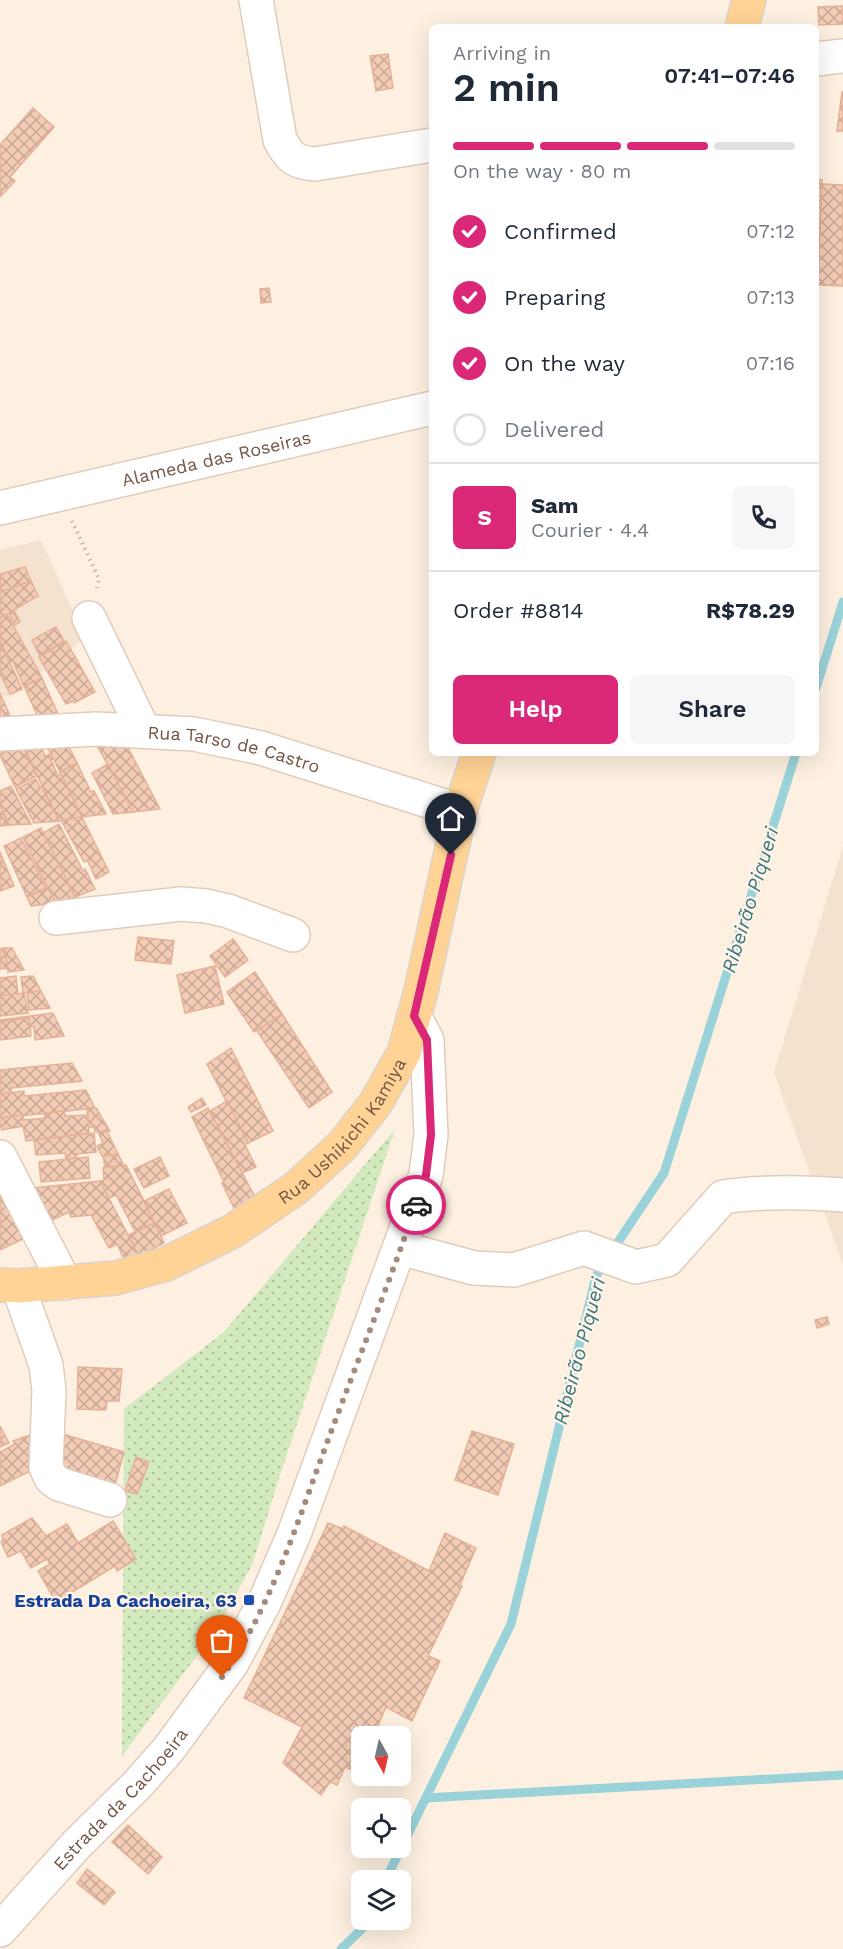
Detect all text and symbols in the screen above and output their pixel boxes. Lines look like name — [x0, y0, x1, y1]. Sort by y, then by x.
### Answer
text: Arriving in — [453, 41, 551, 65]
text: 07:41–07:46 — [664, 63, 795, 88]
text: 2 min — [453, 65, 560, 110]
text: On the way · 80 m — [453, 159, 631, 183]
icon: check — [453, 215, 486, 248]
text: Confirmed — [504, 219, 617, 244]
text: 07:12 — [746, 219, 795, 243]
icon: check — [453, 281, 486, 314]
text: Preparing — [504, 285, 605, 310]
text: 07:13 — [746, 285, 795, 309]
icon: check — [453, 347, 486, 380]
text: On the way — [504, 351, 625, 376]
text: 07:16 — [746, 351, 795, 375]
text: Delivered — [504, 417, 604, 442]
street label: Alameda das Roseiras — [120, 426, 313, 490]
button: phone — [732, 486, 795, 549]
text: Sam — [531, 493, 579, 518]
text: S — [477, 505, 492, 530]
text: Courier · 4.4 — [531, 518, 649, 542]
text: Order #8814 — [453, 598, 584, 623]
text: R$78.29 — [706, 598, 795, 623]
button: Help — [453, 675, 618, 744]
button: Share — [630, 675, 795, 744]
street label: Rua Tarso de Castro — [147, 721, 323, 777]
pin — [425, 793, 476, 855]
icon: home — [434, 802, 467, 835]
water label: Ribeirão Piqueri — [716, 823, 784, 976]
street label: Rua Ushikichi Kamiya — [274, 1054, 410, 1208]
courier — [386, 1175, 446, 1235]
icon: car — [400, 1189, 433, 1222]
water label: Ribeirão Piqueri — [548, 1274, 610, 1427]
place label: Estrada Da Cachoeira, 63 — [14, 1590, 237, 1611]
marker: Estrada Da Cachoeira, 63 — [242, 1593, 256, 1607]
pin — [196, 1615, 247, 1677]
icon: bag — [205, 1624, 238, 1657]
street label: Estrada da Cachoeira — [48, 1723, 191, 1874]
north arrow — [351, 1726, 411, 1786]
map controls — [351, 1726, 411, 1930]
button: locate — [351, 1798, 411, 1858]
button: layers — [351, 1870, 411, 1930]

